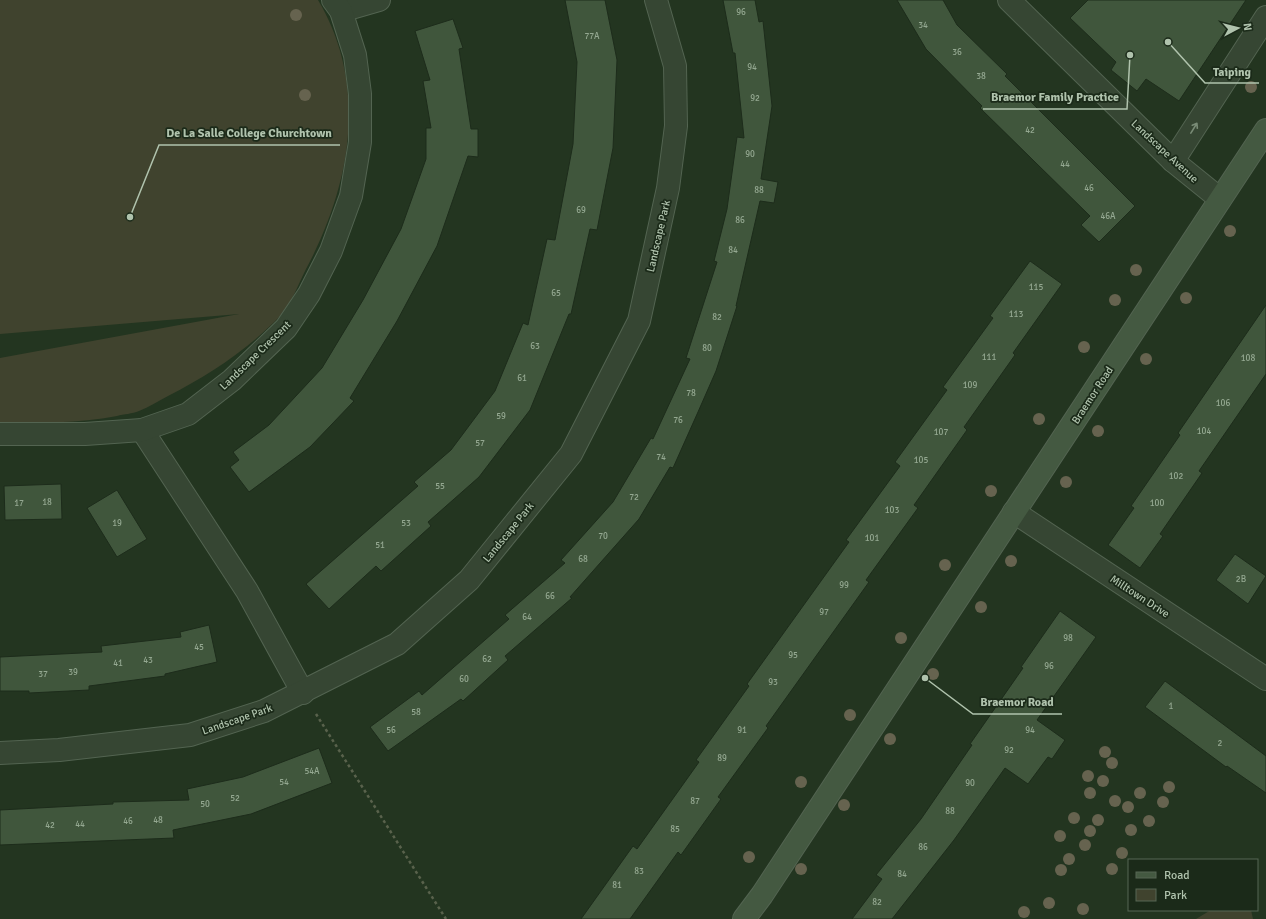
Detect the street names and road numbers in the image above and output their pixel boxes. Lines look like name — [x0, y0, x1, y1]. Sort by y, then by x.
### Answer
street label: Landscape Avenue — [1128, 117, 1201, 186]
street label: Landscape Park — [644, 198, 673, 273]
street label: Landscape Crescent — [217, 318, 294, 393]
street label: Braemor Road — [1069, 364, 1116, 426]
street label: Landscape Park — [480, 499, 537, 565]
street label: Milltown Drive — [1108, 572, 1172, 620]
street label: Landscape Park — [200, 701, 274, 738]

